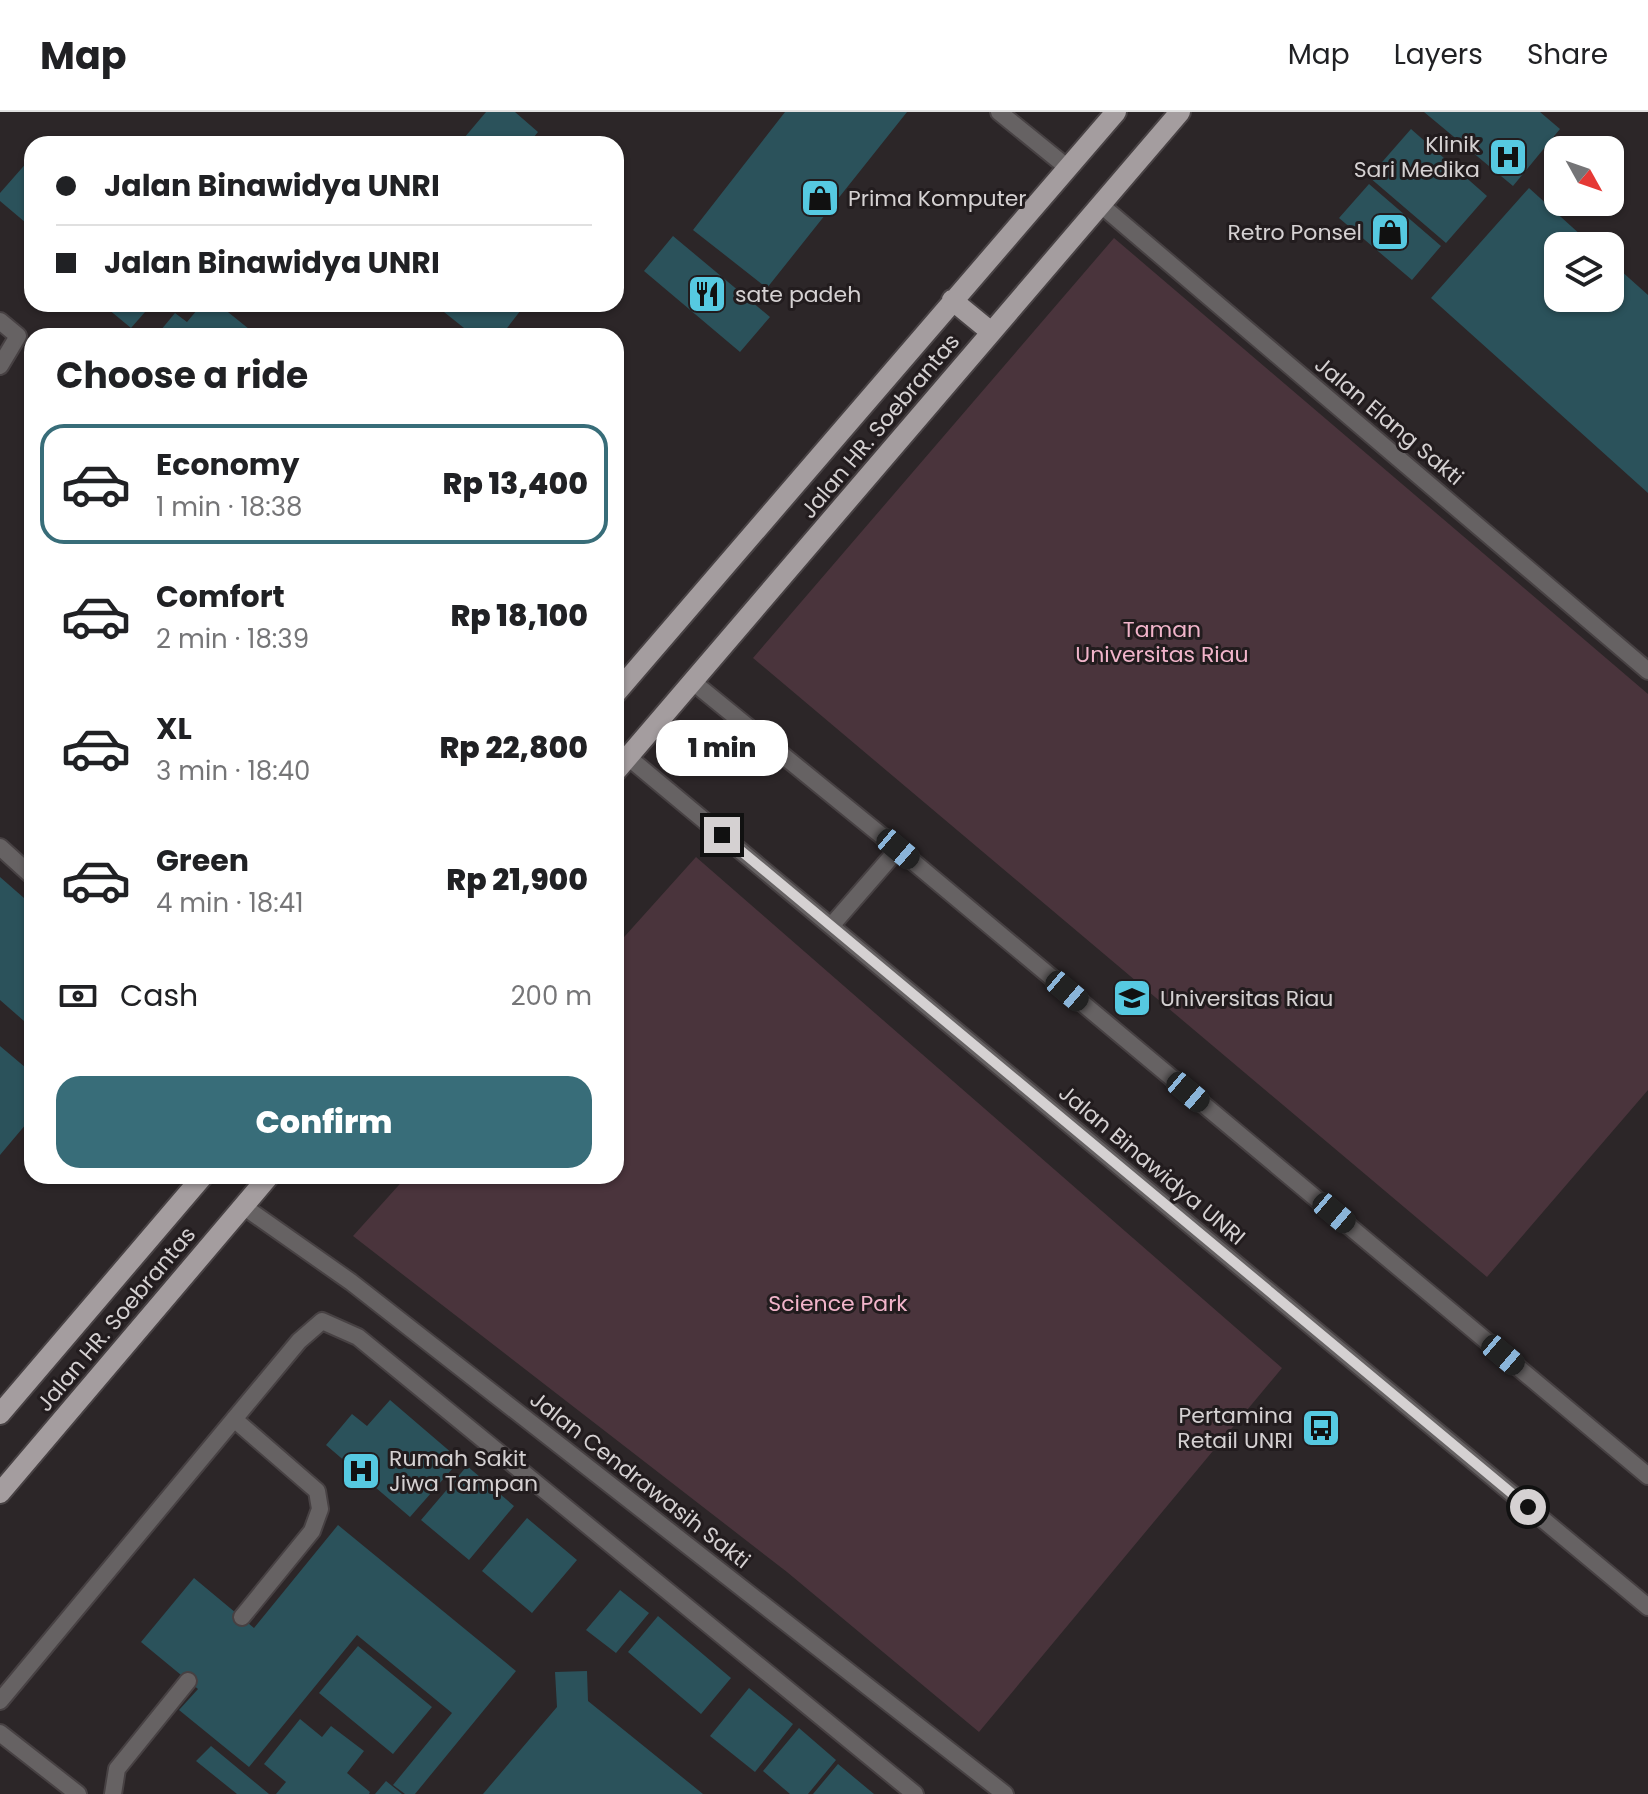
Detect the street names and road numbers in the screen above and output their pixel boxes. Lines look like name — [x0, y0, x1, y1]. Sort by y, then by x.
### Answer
street label: Jalan HR. Soebrantas — [793, 327, 967, 525]
street label: Jalan Elang Sakti — [1308, 349, 1470, 493]
street label: Jalan Binawidya UNRI — [1052, 1078, 1252, 1252]
street label: Jalan HR. Soebrantas — [29, 1220, 203, 1418]
street label: Jalan Cendrawasih Sakti — [523, 1384, 757, 1576]

